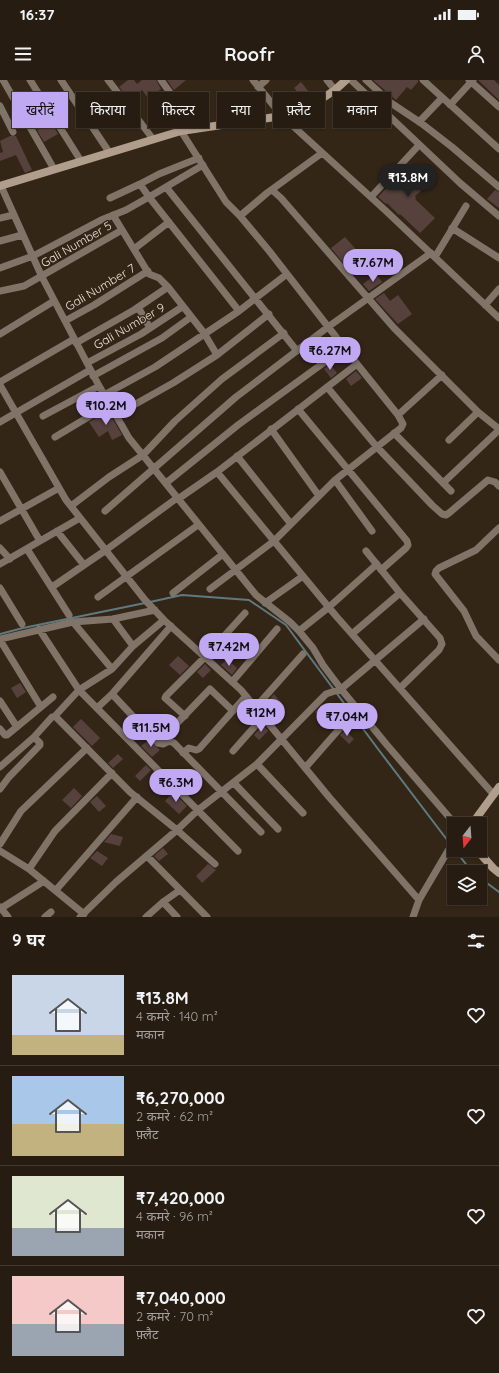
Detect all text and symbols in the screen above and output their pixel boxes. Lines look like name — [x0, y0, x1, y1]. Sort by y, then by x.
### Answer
text: 16:37 — [20, 5, 55, 24]
icon: menu — [12, 43, 34, 65]
text: Roofr — [224, 43, 275, 66]
icon: person — [465, 43, 487, 65]
chip: खरीदें — [12, 92, 68, 128]
chip: किराया — [76, 92, 140, 128]
chip: फ़िल्टर — [148, 92, 209, 128]
chip: नया — [217, 92, 265, 128]
chip: फ़्लैट — [273, 92, 325, 128]
chip: मकान — [333, 92, 391, 128]
pin: ₹13.8M — [375, 164, 441, 198]
text: ₹13.8M — [388, 169, 428, 185]
street label: Gali Number 5 — [38, 218, 114, 270]
pin: ₹7.67M — [340, 249, 406, 283]
text: ₹7.67M — [352, 254, 394, 270]
street label: Gali Number 7 — [62, 260, 138, 314]
street label: Gali Number 9 — [91, 299, 167, 352]
pin: ₹6.27M — [297, 337, 363, 371]
text: ₹6.27M — [309, 342, 351, 358]
pin: ₹10.2M — [73, 392, 139, 426]
text: ₹10.2M — [85, 397, 127, 413]
pin: ₹7.42M — [196, 633, 262, 667]
text: ₹7.42M — [208, 638, 250, 654]
pin: ₹12M — [237, 699, 285, 733]
pin: ₹7.04M — [314, 703, 380, 737]
text: ₹12M — [246, 704, 276, 720]
text: ₹7.04M — [326, 708, 368, 724]
pin: ₹11.5M — [118, 714, 184, 748]
text: ₹11.5M — [132, 719, 170, 735]
pin: ₹6.3M — [148, 769, 204, 803]
text: ₹6.3M — [158, 774, 194, 790]
north arrow — [447, 817, 487, 857]
map controls — [447, 817, 487, 905]
button: layers — [447, 865, 487, 905]
text: 9 घर — [12, 929, 45, 950]
icon: filters — [465, 930, 487, 952]
text: ₹13.8M — [136, 987, 189, 1008]
icon: home — [44, 991, 92, 1039]
icon: heart — [465, 1004, 487, 1026]
text: 4 कमरे · 140 m² — [136, 1008, 218, 1024]
text: मकान — [136, 1026, 164, 1042]
text: ₹6,270,000 — [136, 1087, 225, 1108]
icon: home — [44, 1092, 92, 1140]
icon: heart — [465, 1105, 487, 1127]
text: 2 कमरे · 62 m² — [136, 1108, 213, 1124]
text: फ़्लैट — [136, 1126, 159, 1142]
text: ₹7,420,000 — [136, 1187, 225, 1208]
icon: home — [44, 1192, 92, 1240]
icon: heart — [465, 1205, 487, 1227]
text: 4 कमरे · 96 m² — [136, 1208, 213, 1224]
text: मकान — [136, 1226, 164, 1242]
text: ₹7,040,000 — [136, 1287, 226, 1308]
icon: home — [44, 1292, 92, 1340]
icon: heart — [465, 1305, 487, 1327]
text: 2 कमरे · 70 m² — [136, 1308, 213, 1324]
text: फ़्लैट — [136, 1326, 159, 1342]

